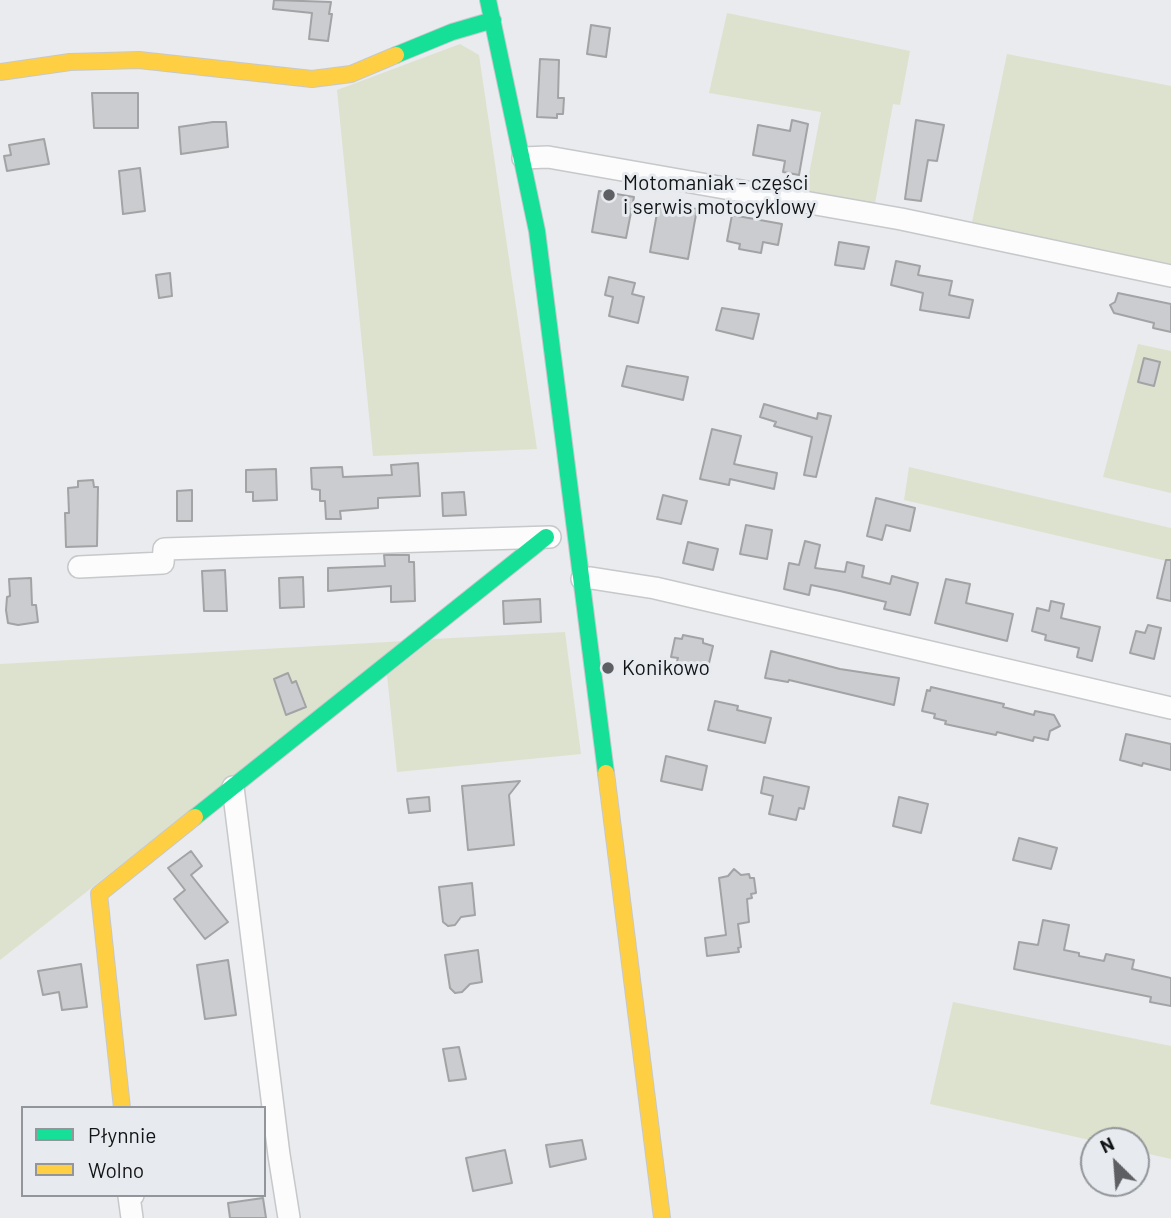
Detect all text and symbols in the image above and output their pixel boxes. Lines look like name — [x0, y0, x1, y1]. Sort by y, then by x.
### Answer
place label: Motomaniak - części i serwis motocyklowy — [623, 170, 816, 220]
marker: Motomaniak - części i serwis motocyklowy — [601, 187, 617, 203]
place label: Konikowo — [622, 655, 710, 681]
marker: Konikowo — [600, 660, 616, 676]
legend — [21, 1106, 266, 1197]
text: Płynnie — [88, 1122, 156, 1147]
north arrow — [1080, 1127, 1150, 1197]
text: N — [1096, 1131, 1117, 1157]
text: Wolno — [88, 1157, 144, 1182]

